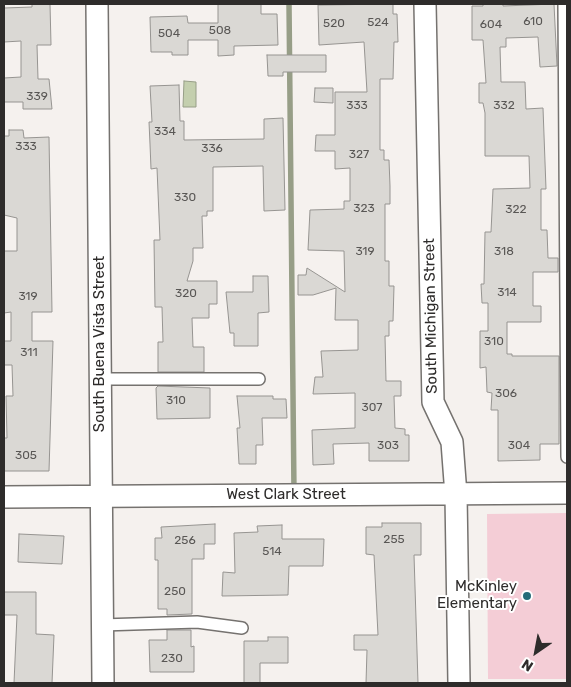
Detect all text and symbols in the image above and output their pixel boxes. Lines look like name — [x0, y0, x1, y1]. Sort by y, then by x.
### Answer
house number: 610 — [523, 15, 543, 29]
house number: 524 — [367, 16, 389, 30]
house number: 520 — [323, 17, 345, 31]
house number: 604 — [480, 18, 502, 32]
house number: 508 — [209, 24, 231, 38]
house number: 504 — [158, 27, 180, 41]
house number: 339 — [26, 90, 48, 104]
house number: 333 — [346, 99, 368, 113]
house number: 332 — [493, 99, 515, 113]
house number: 334 — [154, 125, 176, 139]
house number: 333 — [15, 140, 37, 154]
house number: 336 — [201, 142, 223, 156]
house number: 327 — [349, 148, 369, 162]
house number: 330 — [174, 191, 196, 205]
house number: 323 — [353, 202, 375, 216]
house number: 322 — [505, 203, 527, 217]
street label: South Michigan Street — [421, 238, 441, 394]
house number: 319 — [355, 245, 375, 259]
house number: 318 — [494, 245, 514, 259]
street label: South Buena Vista Street — [91, 256, 109, 432]
house number: 314 — [497, 286, 517, 300]
house number: 320 — [175, 287, 197, 301]
house number: 319 — [18, 290, 38, 304]
house number: 310 — [484, 335, 504, 349]
house number: 311 — [20, 346, 38, 360]
house number: 306 — [495, 387, 517, 401]
house number: 310 — [166, 394, 186, 408]
house number: 307 — [362, 401, 382, 415]
house number: 303 — [377, 439, 399, 453]
house number: 304 — [508, 439, 530, 453]
house number: 305 — [15, 449, 37, 463]
street label: West Clark Street — [226, 486, 346, 504]
house number: 255 — [383, 533, 405, 547]
house number: 256 — [174, 534, 196, 548]
house number: 514 — [262, 545, 282, 559]
place label: McKinley Elementary — [437, 578, 517, 613]
house number: 250 — [164, 585, 186, 599]
marker: McKinley Elementary — [521, 590, 533, 602]
north arrow — [511, 627, 561, 677]
house number: 230 — [161, 652, 183, 666]
text: N — [519, 655, 536, 675]

